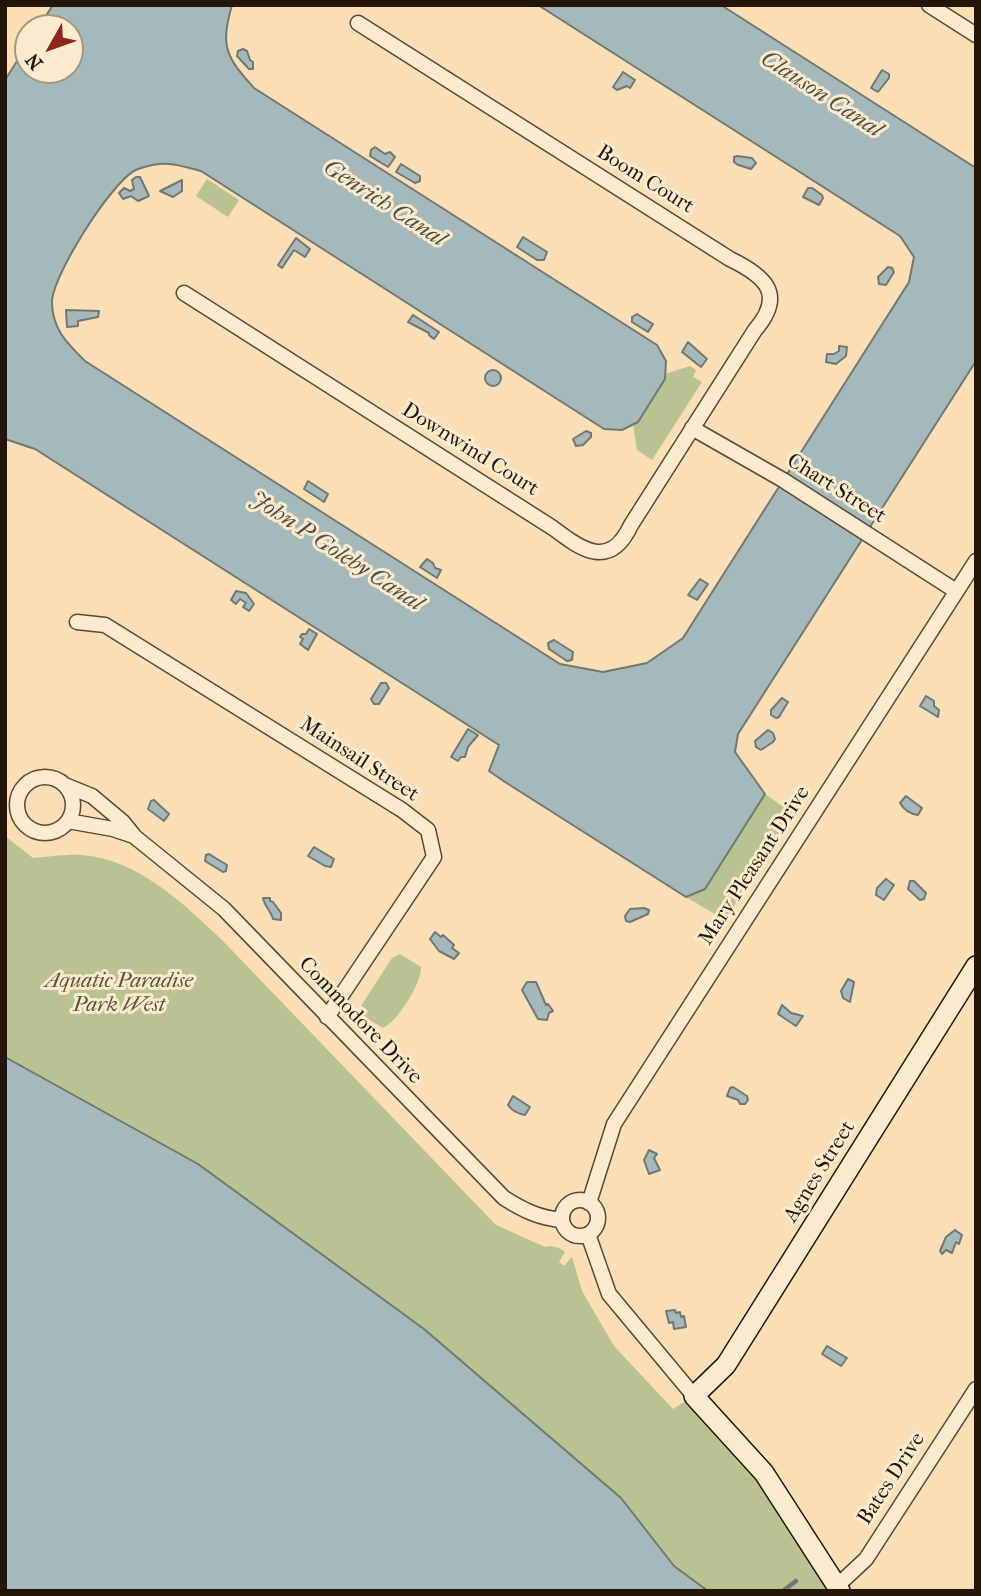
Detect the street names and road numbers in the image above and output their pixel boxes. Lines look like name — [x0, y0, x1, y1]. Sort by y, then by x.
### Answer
street label: Boom Court — [592, 140, 698, 220]
street label: Downwind Court — [397, 398, 543, 502]
street label: Chart Street — [782, 449, 890, 529]
street label: Mainsail Street — [295, 712, 423, 808]
street label: Mary Pleasant Drive — [694, 782, 816, 950]
street label: Commodore Drive — [293, 952, 427, 1090]
street label: Agnes Street — [779, 1117, 861, 1227]
street label: Bates Drive — [853, 1428, 931, 1530]

